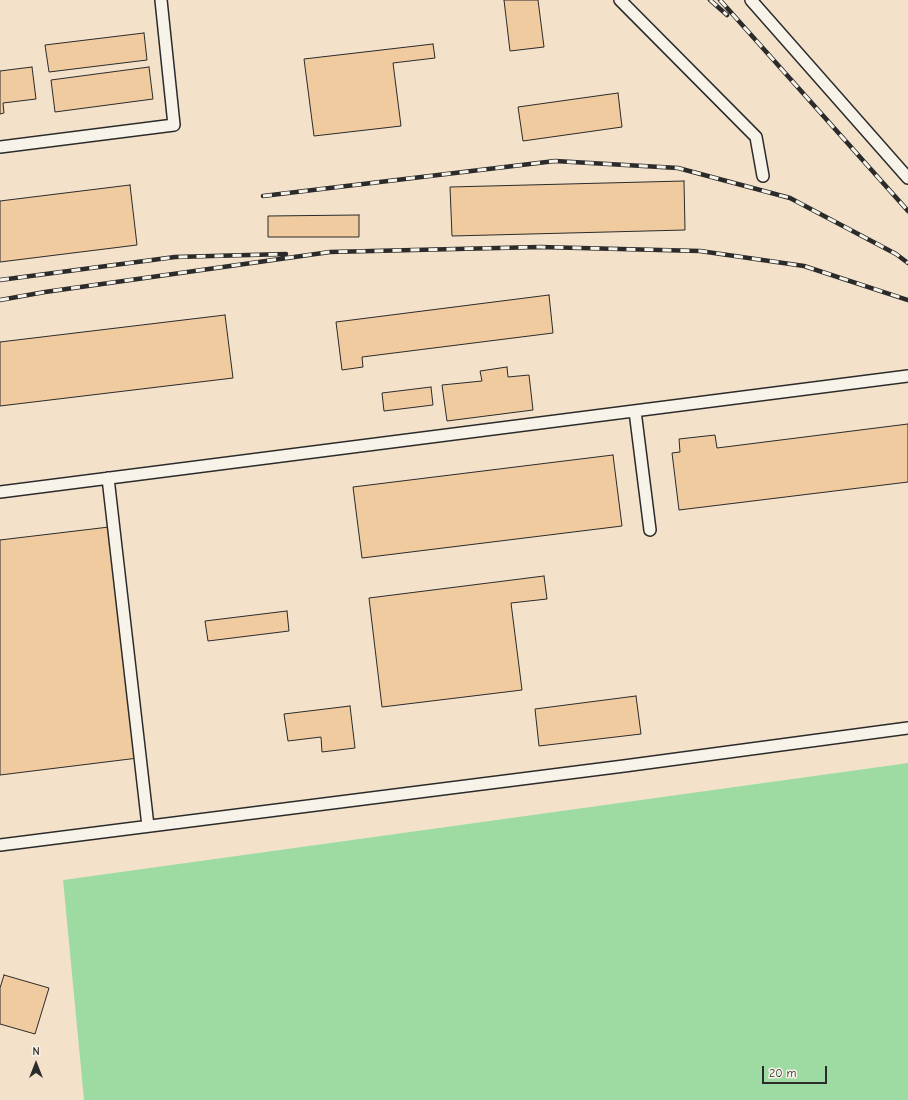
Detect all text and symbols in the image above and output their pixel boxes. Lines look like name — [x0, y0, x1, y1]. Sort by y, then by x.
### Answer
north arrow — [16, 1044, 56, 1084]
text: N — [32, 1045, 40, 1058]
scale bar — [764, 1058, 829, 1084]
text: 20 m — [769, 1066, 797, 1080]

